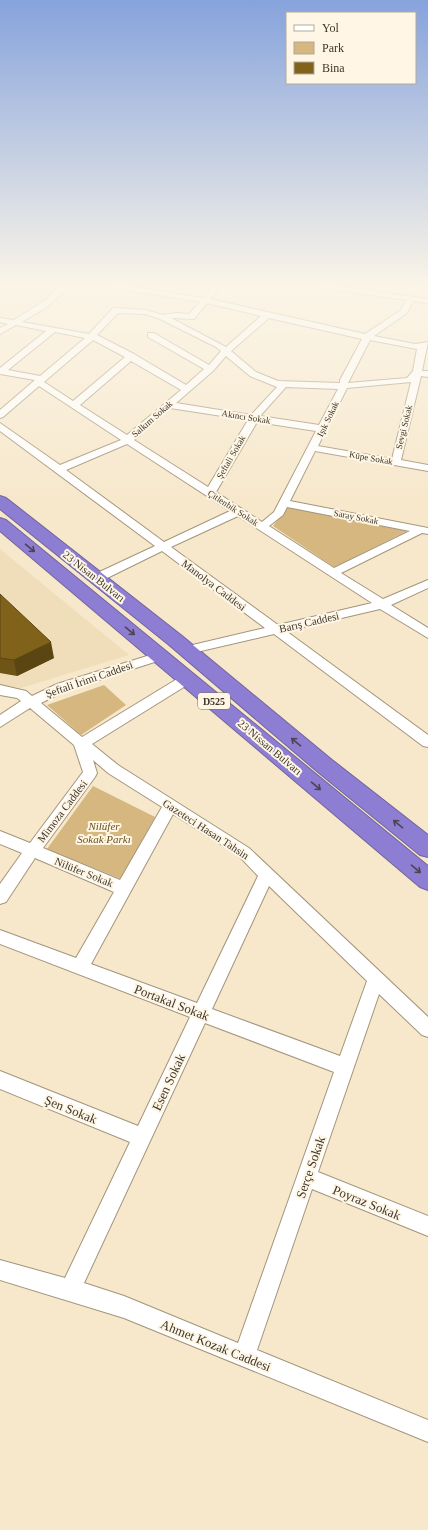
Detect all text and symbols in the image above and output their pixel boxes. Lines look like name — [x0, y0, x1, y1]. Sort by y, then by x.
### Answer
legend — [286, 12, 416, 84]
text: Yol — [322, 21, 339, 35]
text: Park — [322, 41, 344, 55]
text: Bina — [322, 61, 345, 75]
street label: Salkım Sokak — [130, 398, 175, 439]
street label: Işık Sokak — [315, 399, 341, 438]
street label: Sevgi Sokak — [394, 403, 414, 450]
street label: Akıncı Sokak — [221, 408, 272, 426]
street label: Şeftali Sokak — [215, 433, 248, 480]
street label: Küpe Sokak — [348, 449, 394, 467]
street label: Çitlenbik Sokak — [206, 488, 261, 528]
street label: Saray Sokak — [333, 508, 380, 526]
one-way arrow — [25, 544, 35, 553]
street label: 23 Nisan Bulvarı — [61, 548, 127, 604]
street label: Manolya Caddesi — [180, 557, 248, 613]
street label: Barış Caddesi — [278, 609, 340, 635]
one-way arrow — [125, 627, 136, 636]
street label: Şeftali İrimi Caddesi — [44, 658, 134, 700]
road number: D525 — [198, 693, 230, 709]
street label: 23 Nissan Bulvarı — [236, 717, 304, 777]
one-way arrow — [291, 737, 302, 746]
street label: Mimoza Caddesi — [35, 777, 89, 845]
one-way arrow — [311, 782, 322, 791]
street label: Gazeteci Hasan Tahsin — [161, 797, 252, 862]
one-way arrow — [392, 819, 403, 828]
park label: Nilüfer Sokak Parkı — [77, 820, 131, 845]
street label: Nilüfer Sokak — [53, 855, 115, 889]
one-way arrow — [411, 865, 421, 874]
street label: Portakal Sokak — [132, 981, 212, 1024]
street label: Esen Sokak — [149, 1051, 188, 1113]
street label: Şen Sokak — [42, 1092, 100, 1127]
street label: Serçe Sokak — [293, 1134, 328, 1200]
street label: Poyraz Sokak — [331, 1182, 403, 1223]
street label: Ahmet Kozak Caddesi — [158, 1316, 274, 1375]

